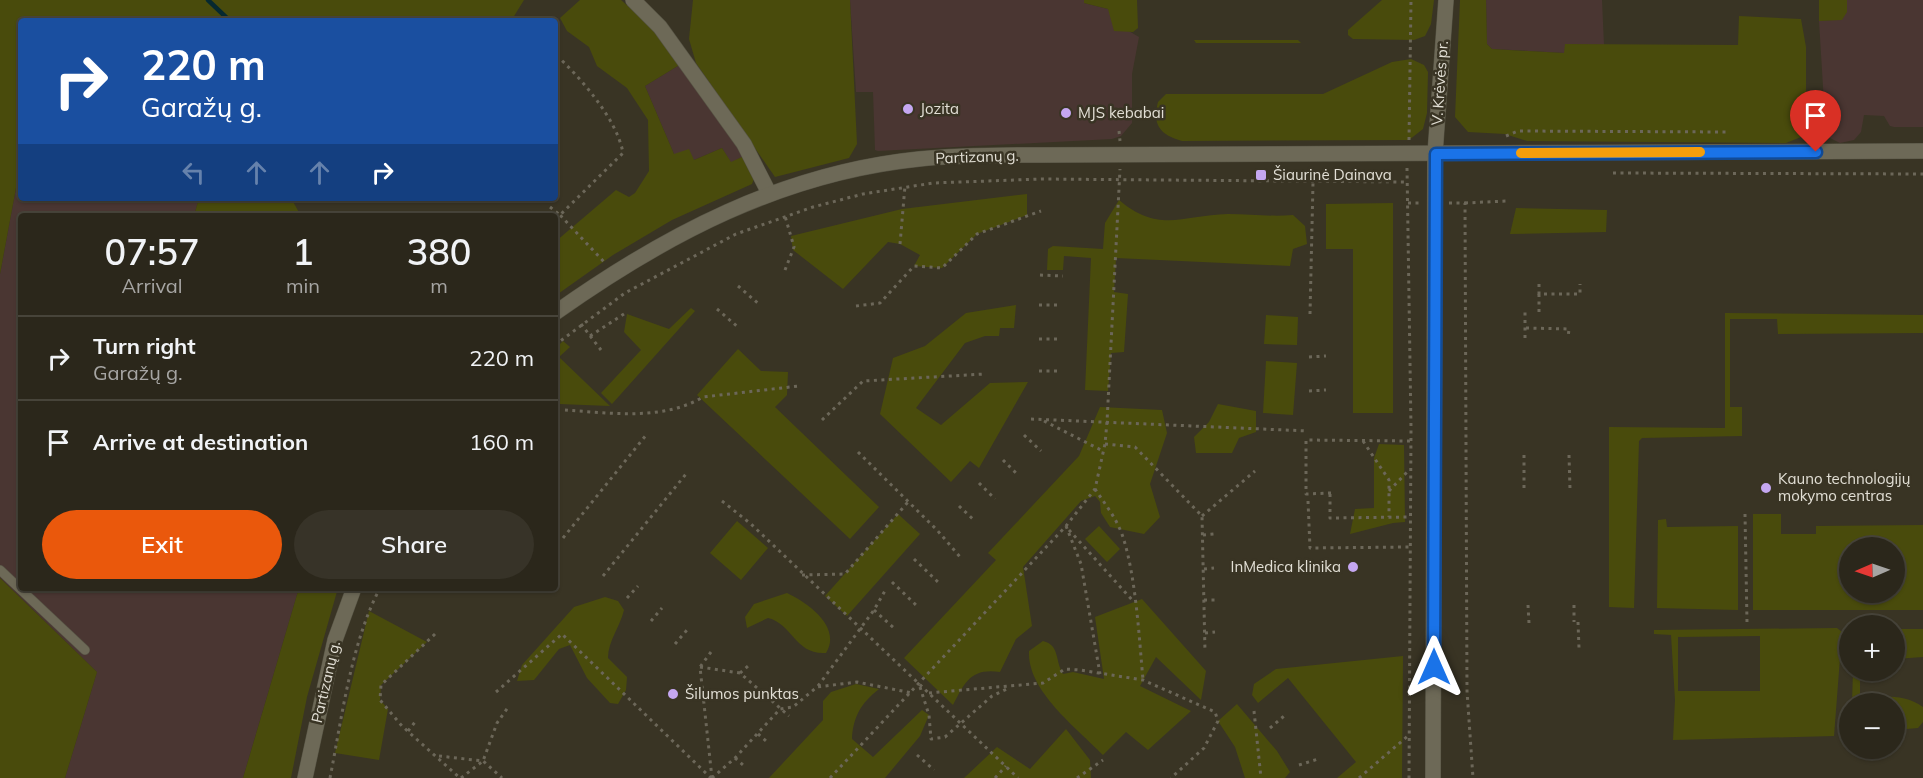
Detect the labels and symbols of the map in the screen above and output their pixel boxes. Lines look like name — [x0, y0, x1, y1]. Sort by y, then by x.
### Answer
street label: V. Krėvės pr. — [1427, 40, 1452, 126]
pin — [1790, 90, 1841, 152]
place label: Jozita — [920, 99, 959, 118]
marker: Jozita — [901, 102, 915, 116]
place label: MJS kebabai — [1078, 103, 1164, 122]
marker: MJS kebabai — [1059, 106, 1073, 120]
street label: Partizanų g. — [935, 146, 1019, 167]
place label: Šiaurinė Dainava — [1273, 165, 1392, 184]
marker: Šiaurinė Dainava — [1254, 168, 1268, 182]
place label: Kauno technologijų mokymo centras — [1778, 469, 1911, 505]
marker: Kauno technologijų mokymo centras — [1759, 481, 1773, 495]
north arrow — [1839, 537, 1905, 603]
place label: InMedica klinika — [1231, 557, 1341, 576]
marker: InMedica klinika — [1346, 560, 1360, 574]
position arrow — [1402, 635, 1466, 699]
street label: Partizanų g. — [307, 639, 344, 725]
place label: Šilumos punktas — [685, 684, 799, 703]
marker: Šilumos punktas — [666, 687, 680, 701]

